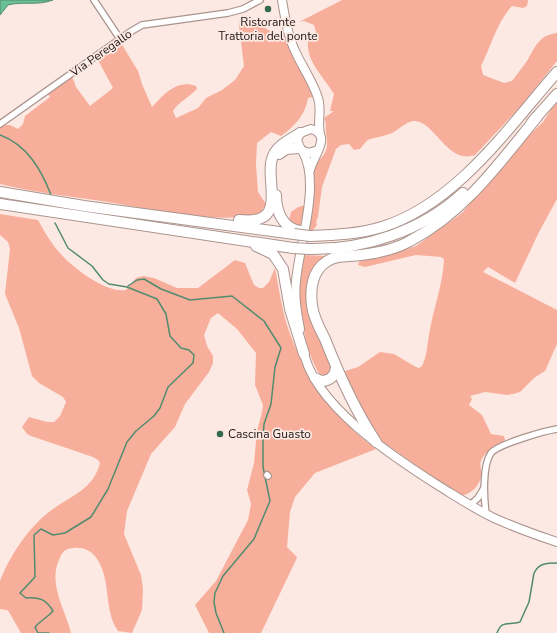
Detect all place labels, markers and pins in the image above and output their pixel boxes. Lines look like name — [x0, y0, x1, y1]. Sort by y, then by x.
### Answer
marker: Ristorante Trattoria del ponte — [263, 4, 273, 14]
place label: Ristorante Trattoria del ponte — [218, 14, 318, 44]
place label: Cascina Guasto — [228, 426, 311, 442]
marker: Cascina Guasto — [215, 429, 225, 439]

